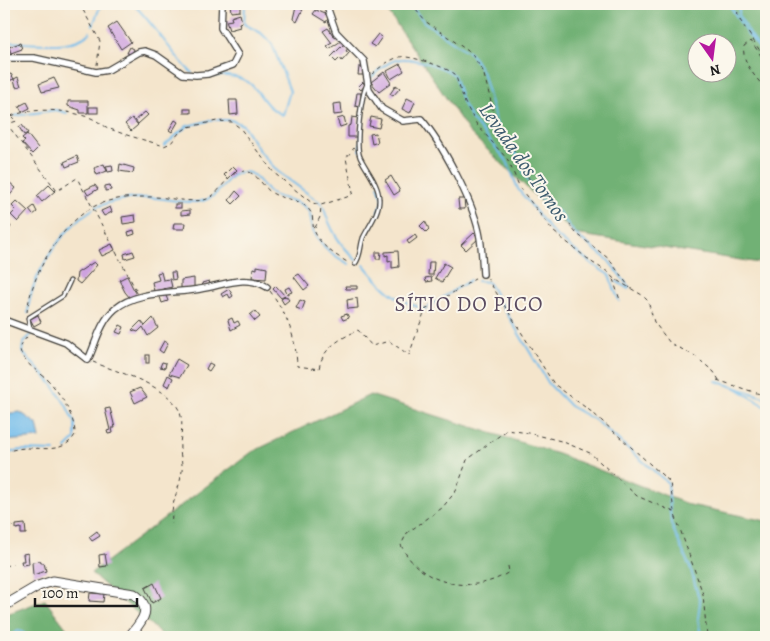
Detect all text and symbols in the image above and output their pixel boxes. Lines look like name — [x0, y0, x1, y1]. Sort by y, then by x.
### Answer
north arrow — [688, 32, 738, 82]
text: N — [708, 60, 722, 81]
water label: Levada dos Tornos — [473, 97, 575, 227]
district label: SÍTIO DO PICO — [394, 290, 544, 318]
scale bar — [35, 576, 138, 608]
text: 100 m — [42, 583, 79, 603]

